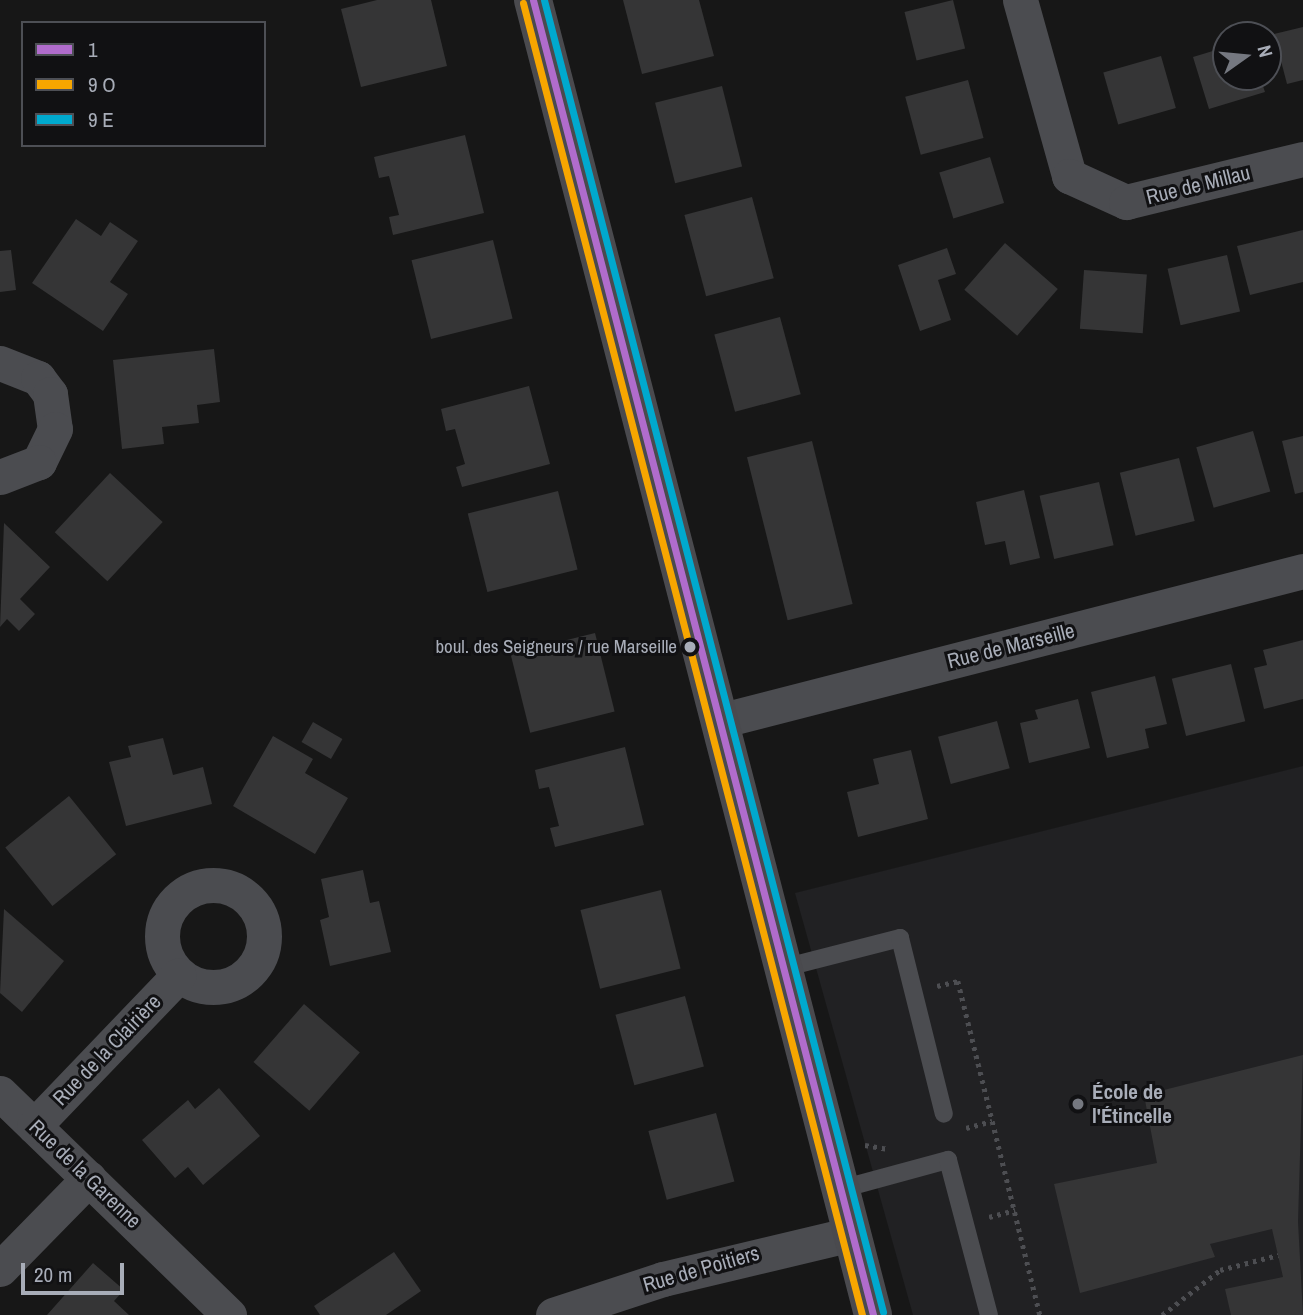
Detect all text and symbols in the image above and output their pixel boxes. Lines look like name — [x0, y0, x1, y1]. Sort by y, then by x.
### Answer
legend — [21, 21, 266, 147]
north arrow — [1212, 21, 1282, 91]
text: 1 — [88, 35, 98, 64]
text: N — [1251, 42, 1279, 60]
text: 9 O — [88, 70, 116, 99]
text: 9 E — [88, 105, 114, 134]
street label: Rue de Millau — [1143, 160, 1253, 210]
street label: Rue de Marseille — [945, 618, 1077, 674]
place label: boul. des Seigneurs / rue Marseille — [435, 636, 677, 658]
marker: boul. des Seigneurs / rue Marseille — [683, 640, 697, 654]
street label: Rue de la Clairière — [48, 989, 166, 1111]
place label: École de l'Étincelle — [1092, 1079, 1172, 1129]
marker: École de l'Étincelle — [1070, 1096, 1086, 1112]
street label: Rue de la Garenne — [24, 1114, 146, 1234]
street label: Rue de Poitiers — [640, 1240, 762, 1298]
scale bar — [24, 1248, 128, 1292]
text: 20 m — [34, 1260, 72, 1289]

